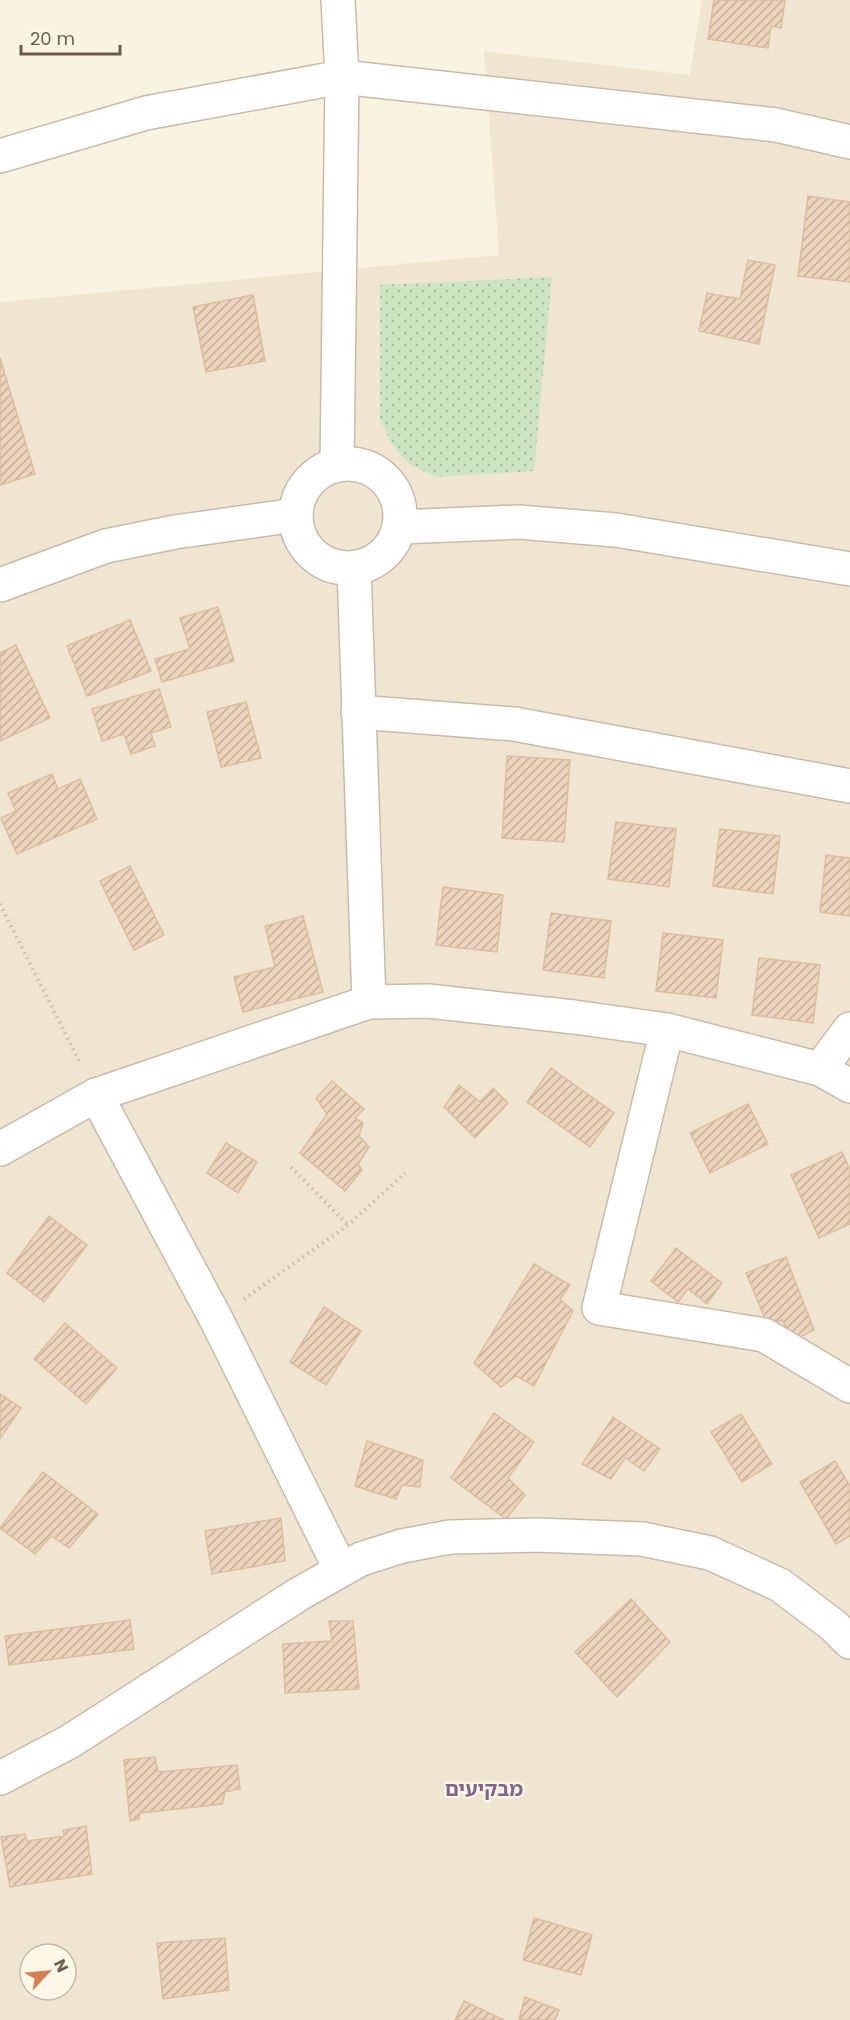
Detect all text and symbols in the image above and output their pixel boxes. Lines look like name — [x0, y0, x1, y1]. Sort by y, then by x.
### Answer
scale bar — [21, 18, 120, 56]
text: 20 m — [30, 26, 75, 51]
district label: מבקיעים — [445, 1775, 523, 1803]
north arrow — [18, 1942, 78, 2002]
text: N — [48, 1955, 74, 1976]

